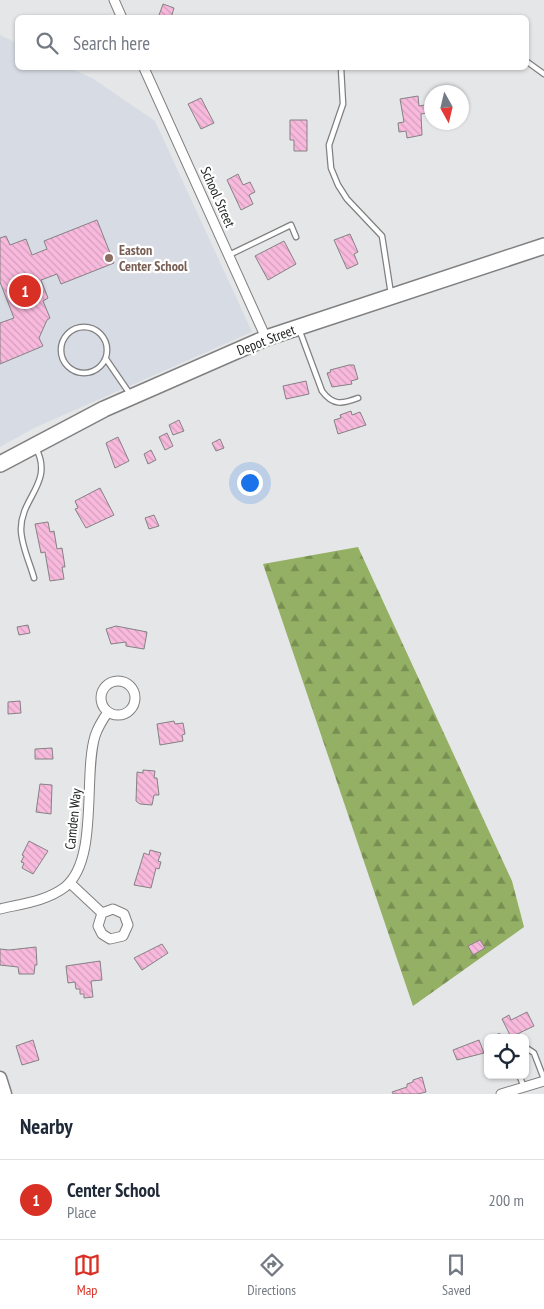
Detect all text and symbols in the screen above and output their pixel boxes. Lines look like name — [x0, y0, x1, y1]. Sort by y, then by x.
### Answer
search box — [15, 15, 529, 70]
icon: search — [33, 29, 61, 57]
text: Search here — [73, 31, 150, 55]
north arrow — [424, 85, 469, 130]
street label: School Street — [197, 164, 239, 230]
place label: Easton Center School — [119, 241, 188, 275]
marker: Easton Center School — [103, 252, 115, 264]
pin: 1 — [9, 272, 41, 310]
street label: Depot Street — [234, 321, 298, 359]
your location — [237, 470, 263, 496]
street label: Camden Way — [61, 787, 85, 851]
map controls — [484, 1034, 529, 1079]
button: locate — [484, 1034, 529, 1079]
text: Nearby — [20, 1113, 73, 1140]
text: Center School — [67, 1178, 160, 1202]
text: 1 — [32, 1190, 40, 1210]
text: 200 m — [489, 1190, 524, 1210]
text: Place — [67, 1202, 96, 1222]
tab: Map — [73, 1251, 101, 1299]
tab: Directions — [247, 1251, 296, 1299]
tab: Saved — [442, 1251, 471, 1299]

